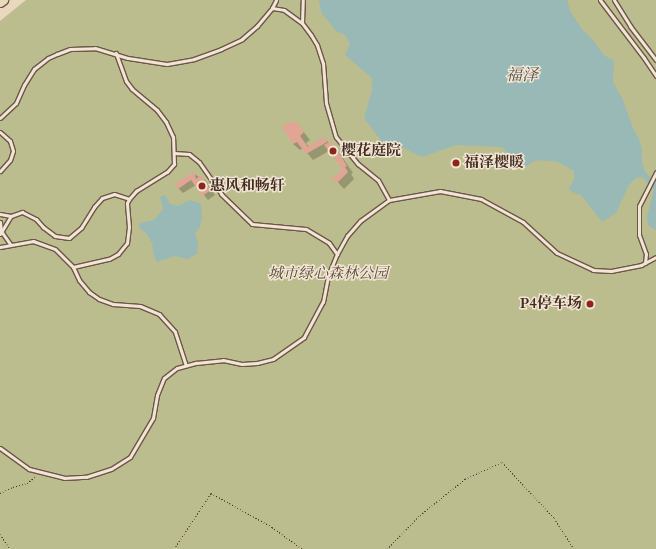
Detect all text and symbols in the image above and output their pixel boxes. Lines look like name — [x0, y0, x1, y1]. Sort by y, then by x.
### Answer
water label: 福泽 — [506, 65, 538, 85]
place label: 樱花庭院 — [341, 142, 401, 160]
marker: 樱花庭院 — [328, 146, 338, 156]
place label: 福泽樱暖 — [464, 154, 524, 172]
marker: 福泽樱暖 — [451, 158, 461, 168]
place label: 惠风和畅轩 — [210, 177, 285, 195]
marker: 惠风和畅轩 — [197, 181, 207, 191]
park label: 城市绿心森林公园 — [268, 265, 388, 283]
place label: P4停车场 — [520, 295, 582, 313]
marker: P4停车场 — [585, 299, 595, 309]

